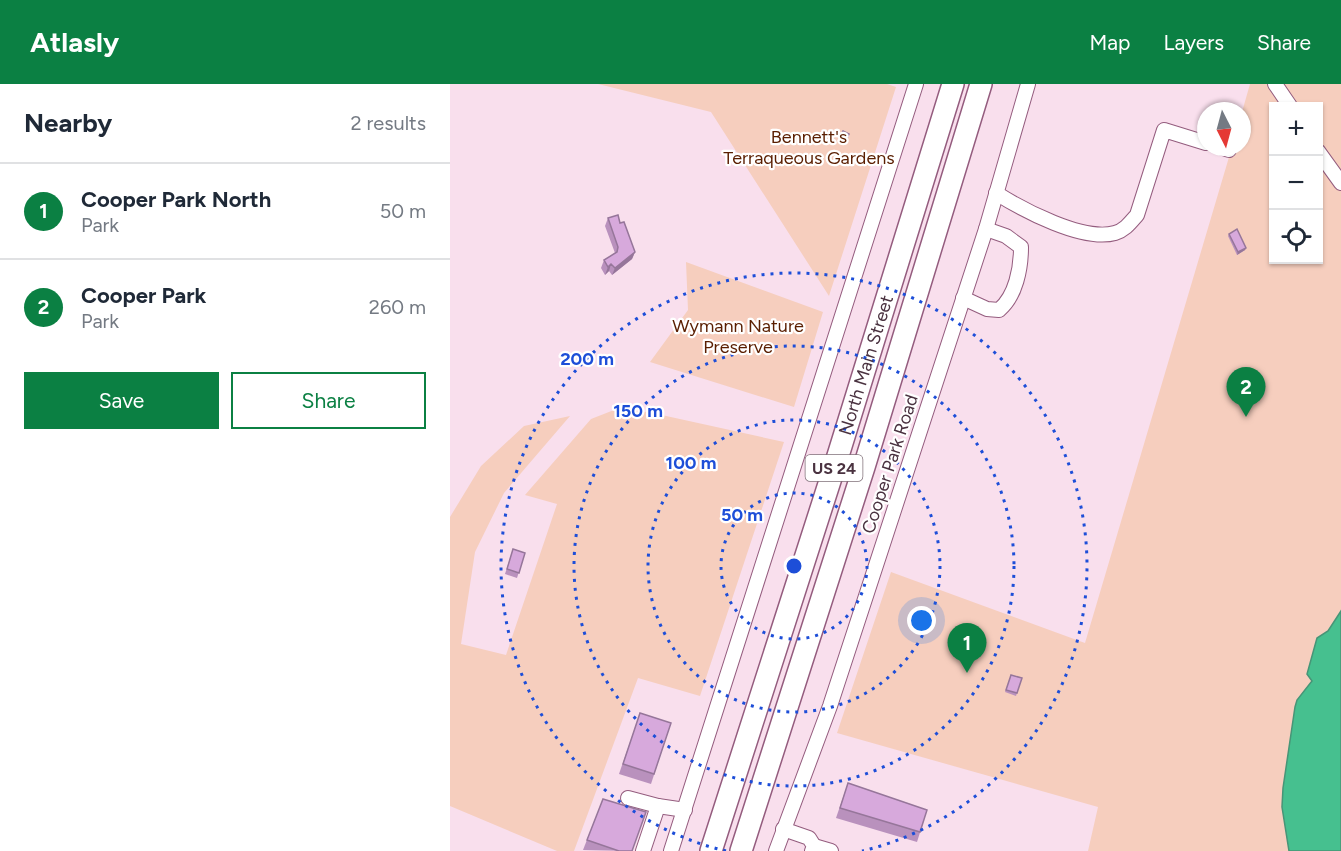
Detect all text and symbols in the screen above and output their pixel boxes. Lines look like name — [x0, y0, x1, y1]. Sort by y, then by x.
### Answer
text: Atlasly — [30, 25, 119, 59]
text: Map — [1090, 30, 1130, 55]
text: Layers — [1163, 30, 1224, 55]
text: Share — [1257, 30, 1311, 55]
north arrow — [1197, 102, 1251, 156]
map controls — [1269, 102, 1323, 264]
button: + — [1269, 102, 1323, 156]
text: Nearby — [24, 107, 112, 139]
text: 2 results — [350, 111, 426, 135]
park label: Bennett's Terraqueous Gardens — [723, 126, 895, 169]
button: − — [1269, 156, 1323, 210]
text: Cooper Park North — [81, 186, 271, 213]
text: 1 — [39, 199, 48, 223]
text: 50 m — [380, 199, 426, 223]
button: locate — [1269, 210, 1323, 264]
text: Park — [81, 213, 119, 237]
text: Cooper Park — [81, 282, 206, 309]
street label: North Main Street — [834, 292, 898, 438]
text: 2 — [38, 295, 49, 319]
text: 260 m — [369, 295, 426, 319]
text: Park — [81, 309, 119, 333]
park label: Wymann Nature Preserve — [672, 315, 804, 358]
text: 200 m — [560, 348, 614, 370]
pin: 2 — [1226, 368, 1266, 417]
button: Save — [24, 372, 219, 429]
button: Share — [231, 372, 426, 429]
street label: Cooper Park Road — [857, 392, 923, 536]
text: 150 m — [613, 400, 663, 422]
text: 100 m — [666, 452, 716, 474]
road number: US 24 — [806, 455, 862, 481]
text: 50 m — [721, 504, 763, 526]
centre of rings — [784, 556, 804, 576]
your location — [907, 606, 936, 635]
pin: 1 — [948, 624, 986, 673]

